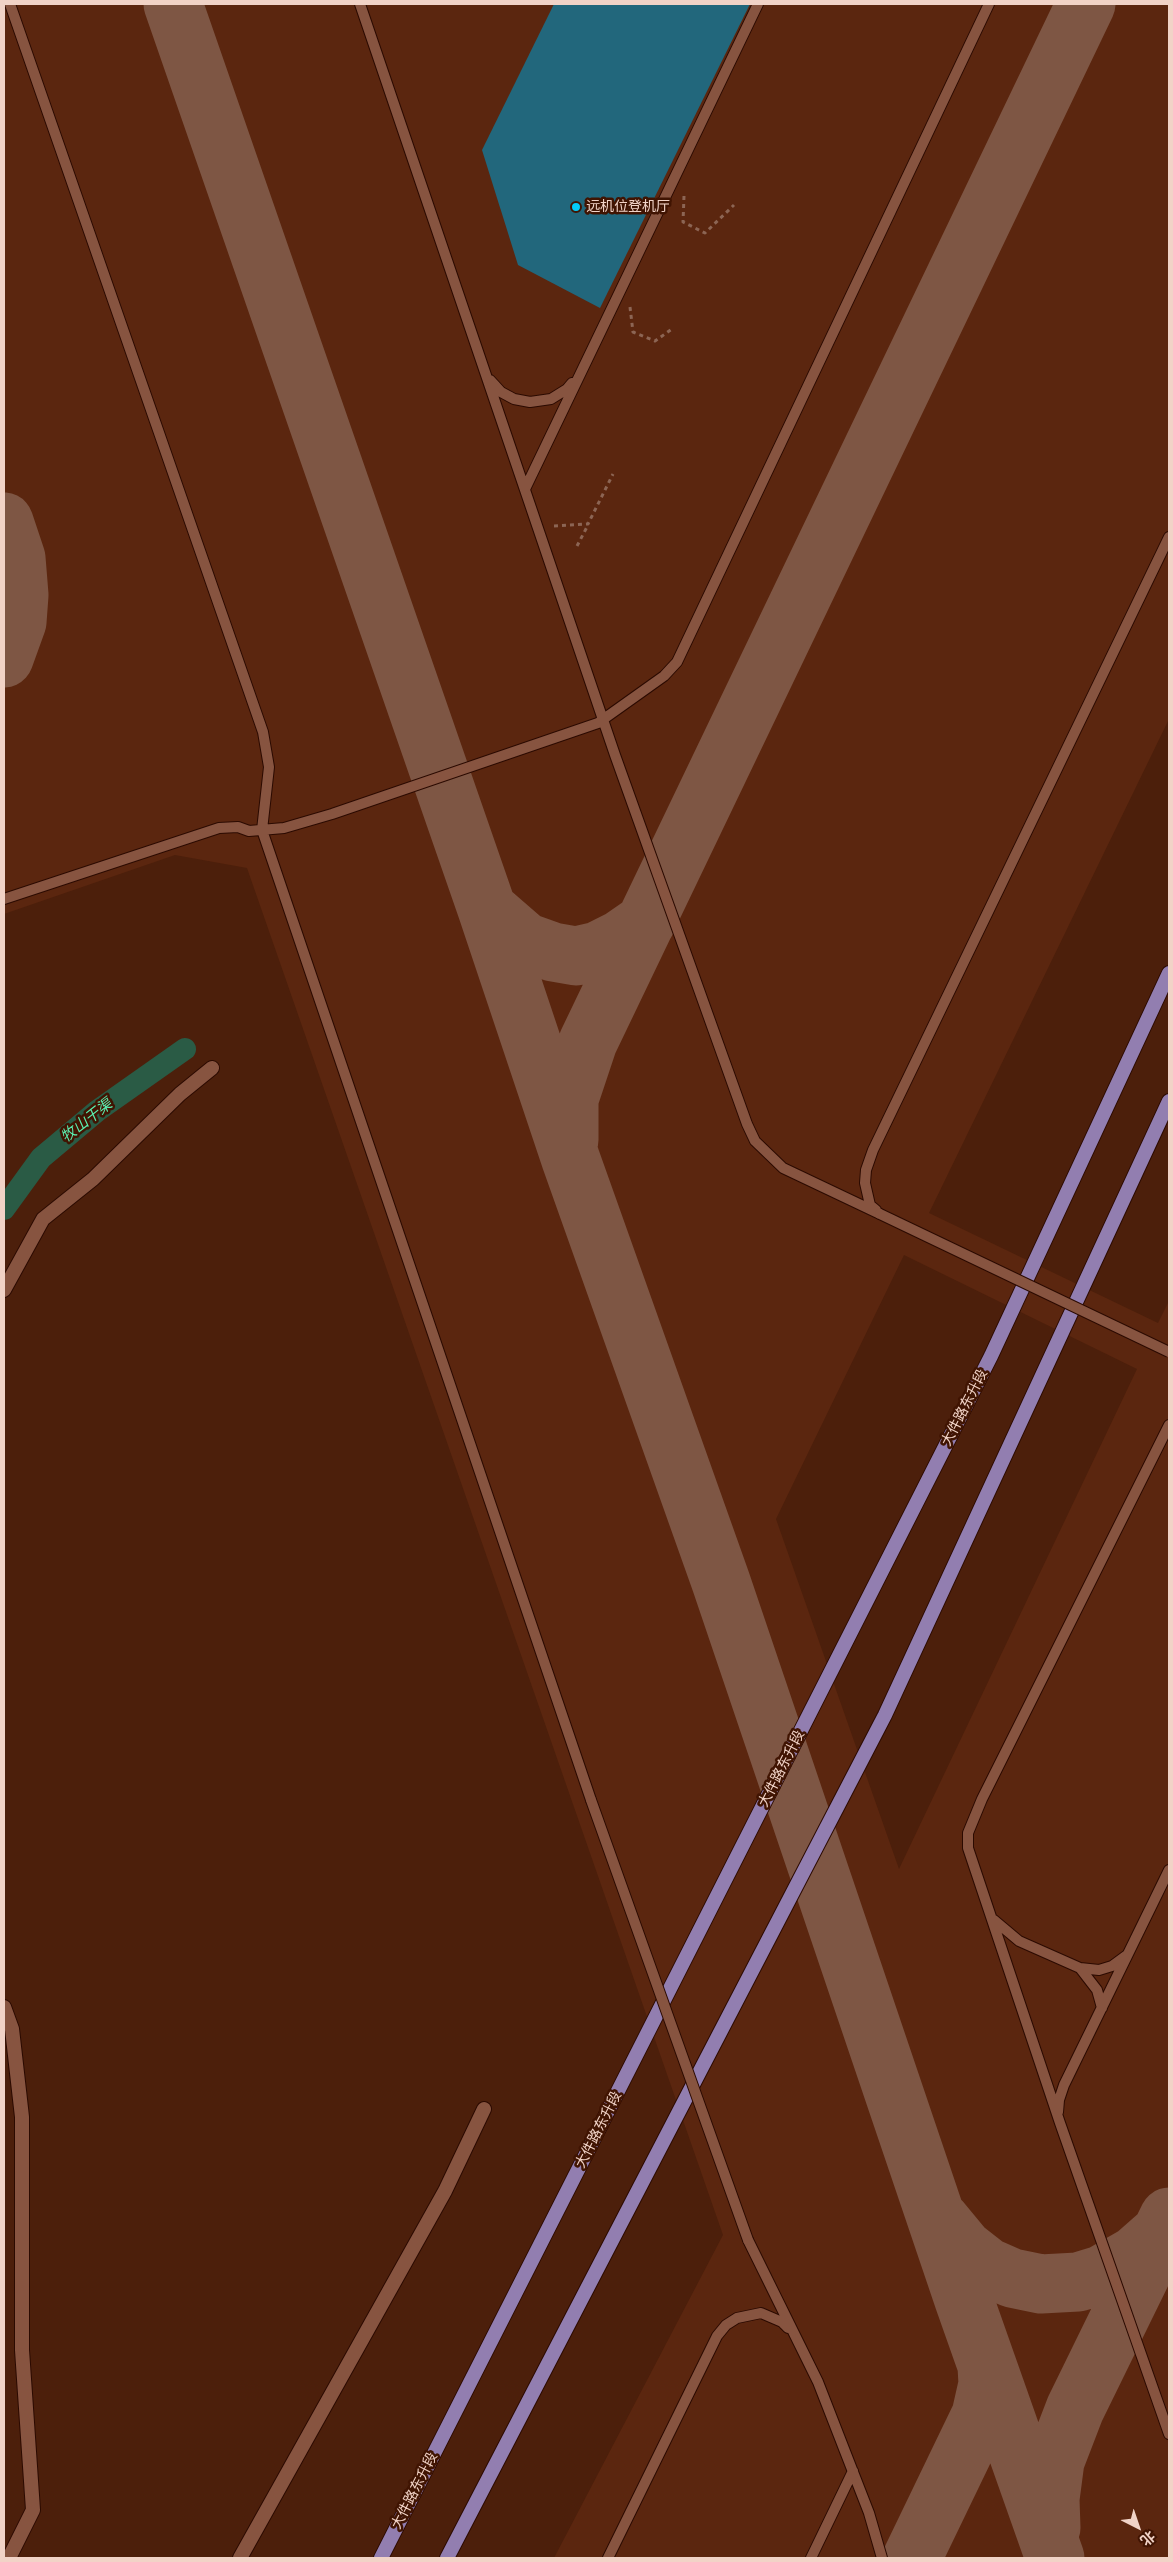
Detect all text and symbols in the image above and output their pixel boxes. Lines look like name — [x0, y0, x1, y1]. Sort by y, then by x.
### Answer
place label: 远机位登机厅 — [586, 199, 670, 215]
marker: 远机位登机厅 — [570, 201, 582, 213]
water label: 牧山干渠 — [58, 1095, 116, 1147]
street label: 大件路东升段 — [938, 1367, 992, 1449]
street label: 大件路东升段 — [755, 1728, 809, 1810]
street label: 大件路东升段 — [572, 2089, 626, 2171]
street label: 大件路东升段 — [388, 2450, 442, 2532]
north arrow — [1113, 2502, 1163, 2552]
text: 北 — [1137, 2527, 1159, 2550]

